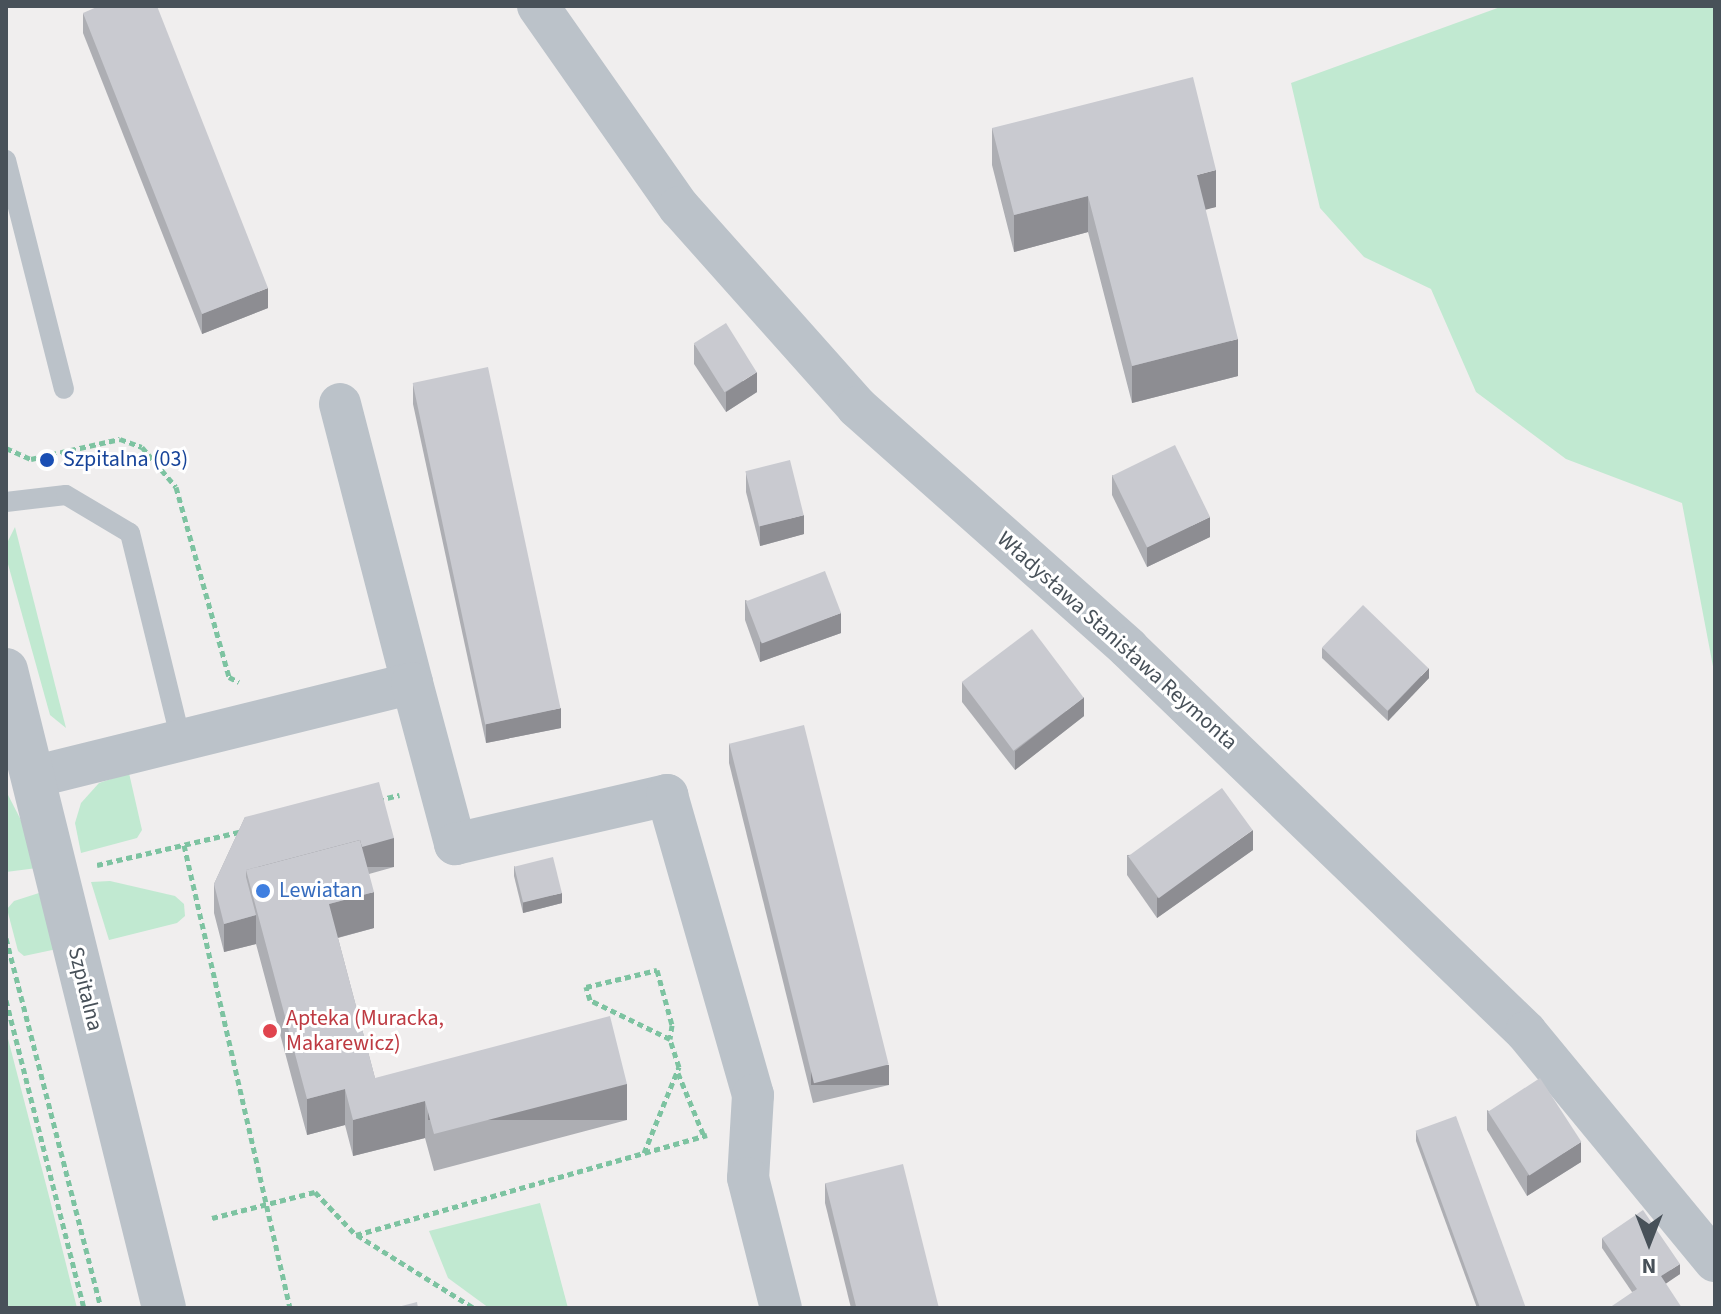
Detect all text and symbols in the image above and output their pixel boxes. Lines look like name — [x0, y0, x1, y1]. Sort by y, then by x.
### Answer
place label: Szpitalna (03) — [63, 447, 188, 473]
marker: Szpitalna (03) — [38, 451, 56, 469]
street label: Władysława Stanisława Reymonta — [992, 526, 1242, 756]
place label: Lewiatan — [279, 878, 363, 904]
marker: Lewiatan — [254, 882, 272, 900]
street label: Szpitalna — [62, 944, 108, 1034]
place label: Apteka (Muracka, Makarewicz) — [286, 1005, 444, 1056]
marker: Apteka (Muracka, Makarewicz) — [261, 1022, 279, 1040]
north arrow — [1609, 1202, 1689, 1282]
text: N — [1642, 1250, 1656, 1282]

